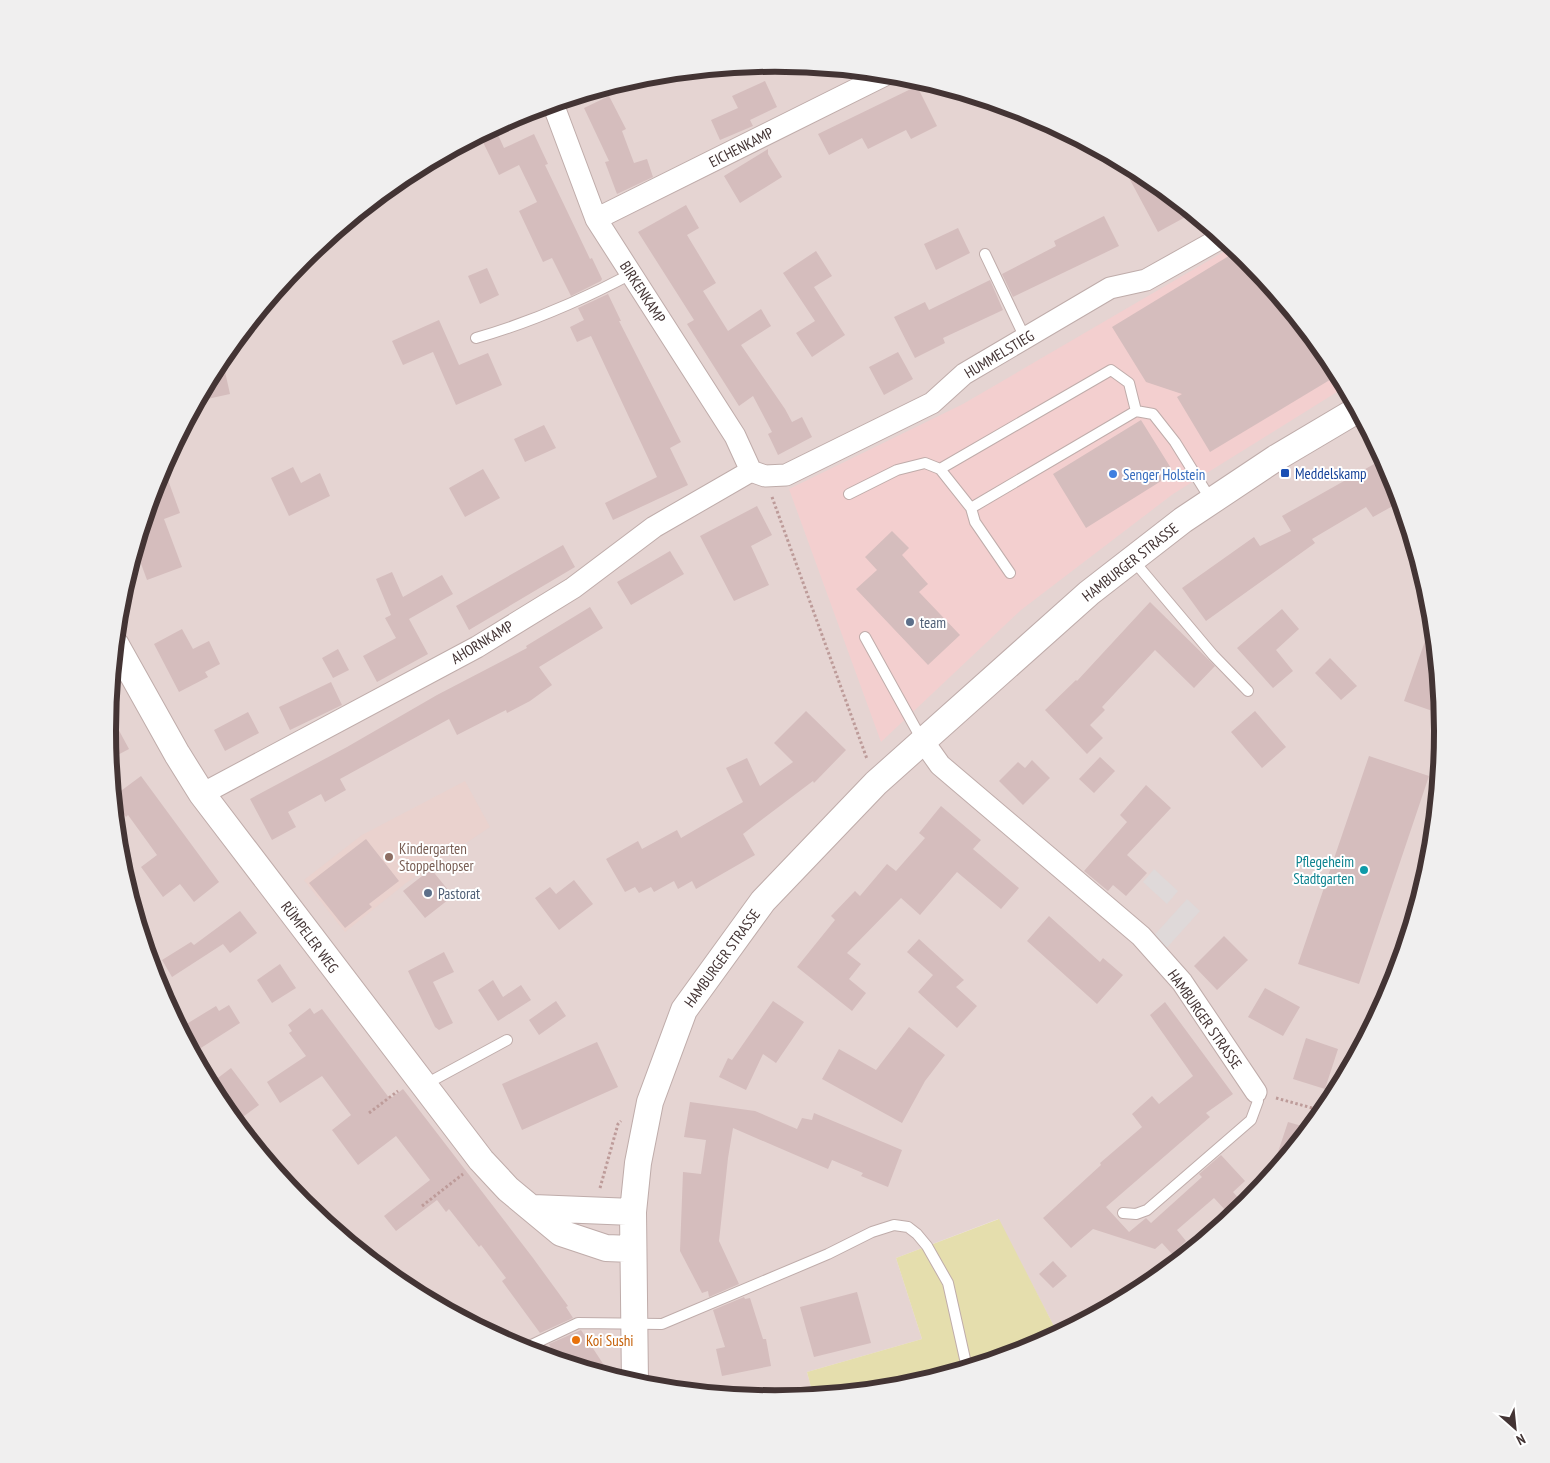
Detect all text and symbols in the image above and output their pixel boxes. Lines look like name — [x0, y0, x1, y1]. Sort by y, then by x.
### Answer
street label: EICHENKAMP — [706, 123, 777, 171]
street label: BIRKENKAMP — [616, 257, 670, 327]
street label: HUMMELSTIEG — [961, 326, 1037, 382]
place label: Meddelskamp — [1295, 464, 1367, 483]
place label: Senger Holstein — [1123, 465, 1205, 484]
marker: Meddelskamp — [1279, 467, 1291, 479]
marker: Senger Holstein — [1107, 468, 1119, 480]
street label: HAMBURGER STRASSE — [1078, 519, 1182, 605]
place label: team — [920, 613, 946, 632]
street label: AHORNKAMP — [447, 616, 517, 668]
marker: team — [904, 616, 916, 628]
place label: Kindergarten Stoppelhopser — [399, 839, 475, 875]
marker: Kindergarten Stoppelhopser — [383, 851, 395, 863]
place label: Pflegeheim Stadtgarten — [1293, 852, 1354, 888]
marker: Pflegeheim Stadtgarten — [1358, 864, 1370, 876]
place label: Pastorat — [438, 884, 480, 903]
marker: Pastorat — [422, 887, 434, 899]
street label: RÜMPELER WEG — [277, 898, 343, 976]
street label: HAMBURGER STRASSE — [680, 905, 764, 1011]
street label: HAMBURGER STRASSE — [1164, 966, 1246, 1072]
place label: Koi Sushi — [586, 1331, 634, 1350]
marker: Koi Sushi — [570, 1334, 582, 1346]
north arrow — [1490, 1403, 1540, 1453]
text: N — [1513, 1430, 1528, 1449]

